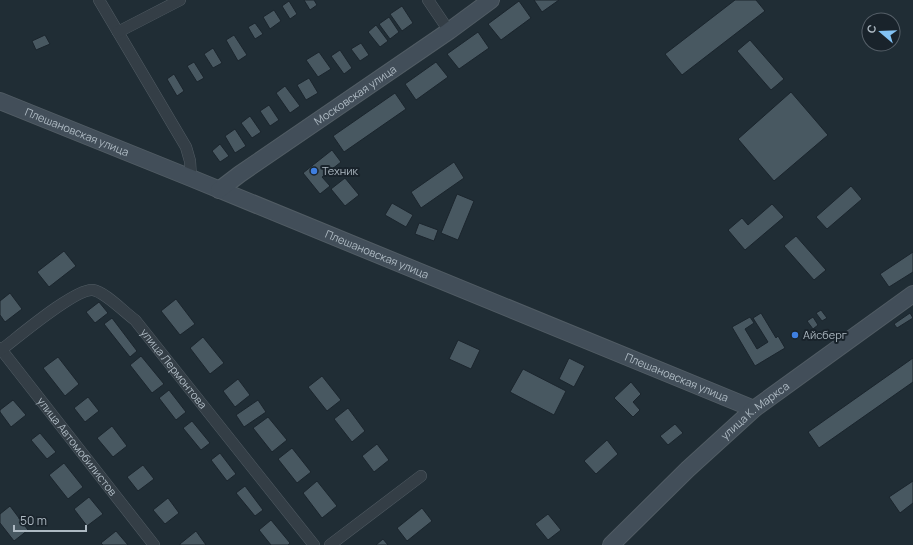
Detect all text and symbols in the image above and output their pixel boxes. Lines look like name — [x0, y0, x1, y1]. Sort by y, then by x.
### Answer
north arrow — [861, 12, 901, 52]
text: С — [863, 22, 879, 35]
street label: Московская улица — [311, 61, 399, 128]
street label: Плешановская улица — [23, 104, 131, 159]
place label: Техник — [322, 163, 359, 178]
marker: Техник — [309, 166, 319, 176]
street label: Плешановская улица — [323, 226, 431, 282]
street label: улица Лермонтова — [137, 325, 211, 412]
place label: Айсберг — [803, 327, 847, 342]
marker: Айсберг — [790, 330, 800, 340]
street label: Плешановская улица — [623, 349, 731, 405]
street label: улица К. Маркса — [717, 378, 792, 443]
street label: улица Автомобилистов — [34, 394, 121, 499]
scale bar — [14, 507, 86, 533]
text: 50 m — [20, 512, 47, 529]

